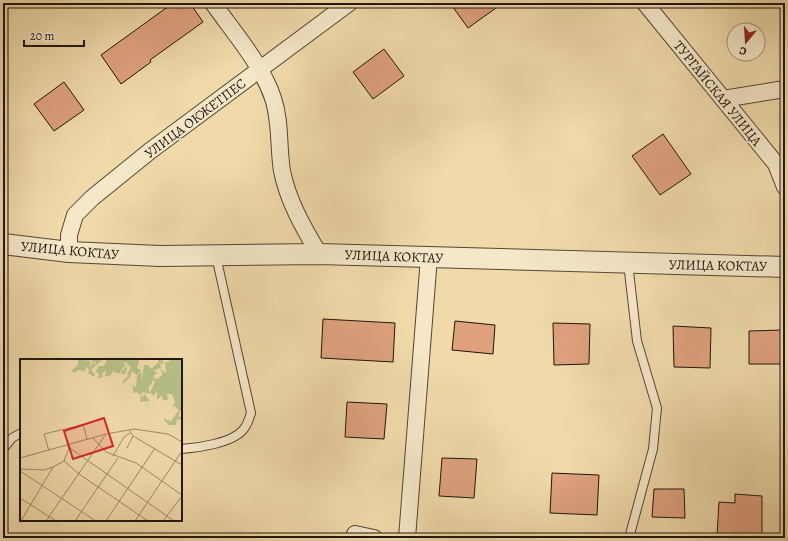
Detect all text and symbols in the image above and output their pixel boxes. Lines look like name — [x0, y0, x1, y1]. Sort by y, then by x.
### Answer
scale bar — [24, 22, 84, 48]
north arrow — [726, 22, 766, 62]
text: 20 m — [30, 28, 54, 44]
street label: ТУРГАЙСКАЯ УЛИЦА — [670, 37, 766, 149]
street label: УЛИЦА ОКЖЕТПЕС — [141, 74, 250, 163]
street label: УЛИЦА КОКТАУ — [20, 237, 120, 264]
street label: УЛИЦА КОКТАУ — [344, 245, 444, 268]
street label: УЛИЦА КОКТАУ — [669, 255, 767, 276]
inset map — [20, 359, 182, 521]

